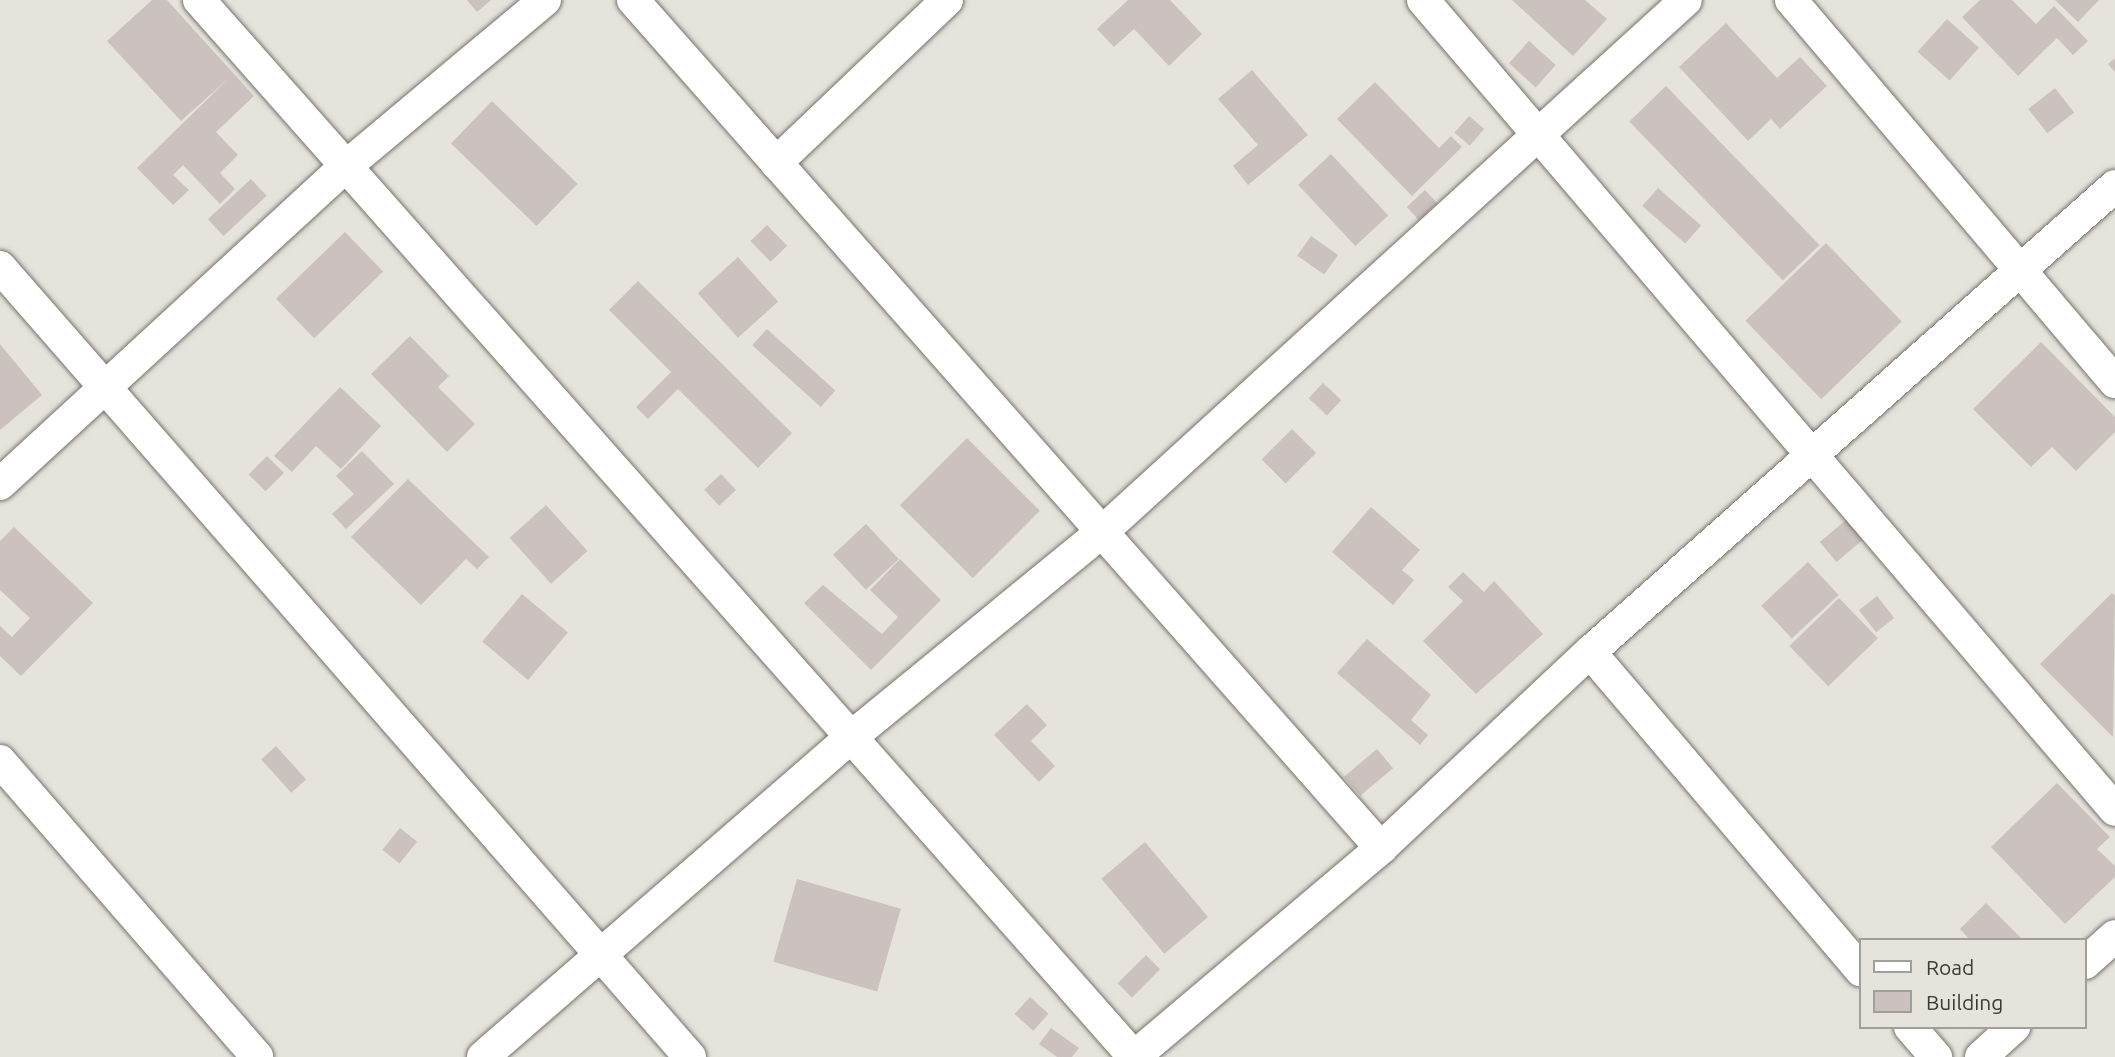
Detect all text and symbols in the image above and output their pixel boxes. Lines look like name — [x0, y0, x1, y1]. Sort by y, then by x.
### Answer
legend — [1860, 938, 2087, 1029]
text: Road — [1926, 955, 1974, 979]
text: Building — [1926, 990, 2003, 1014]

